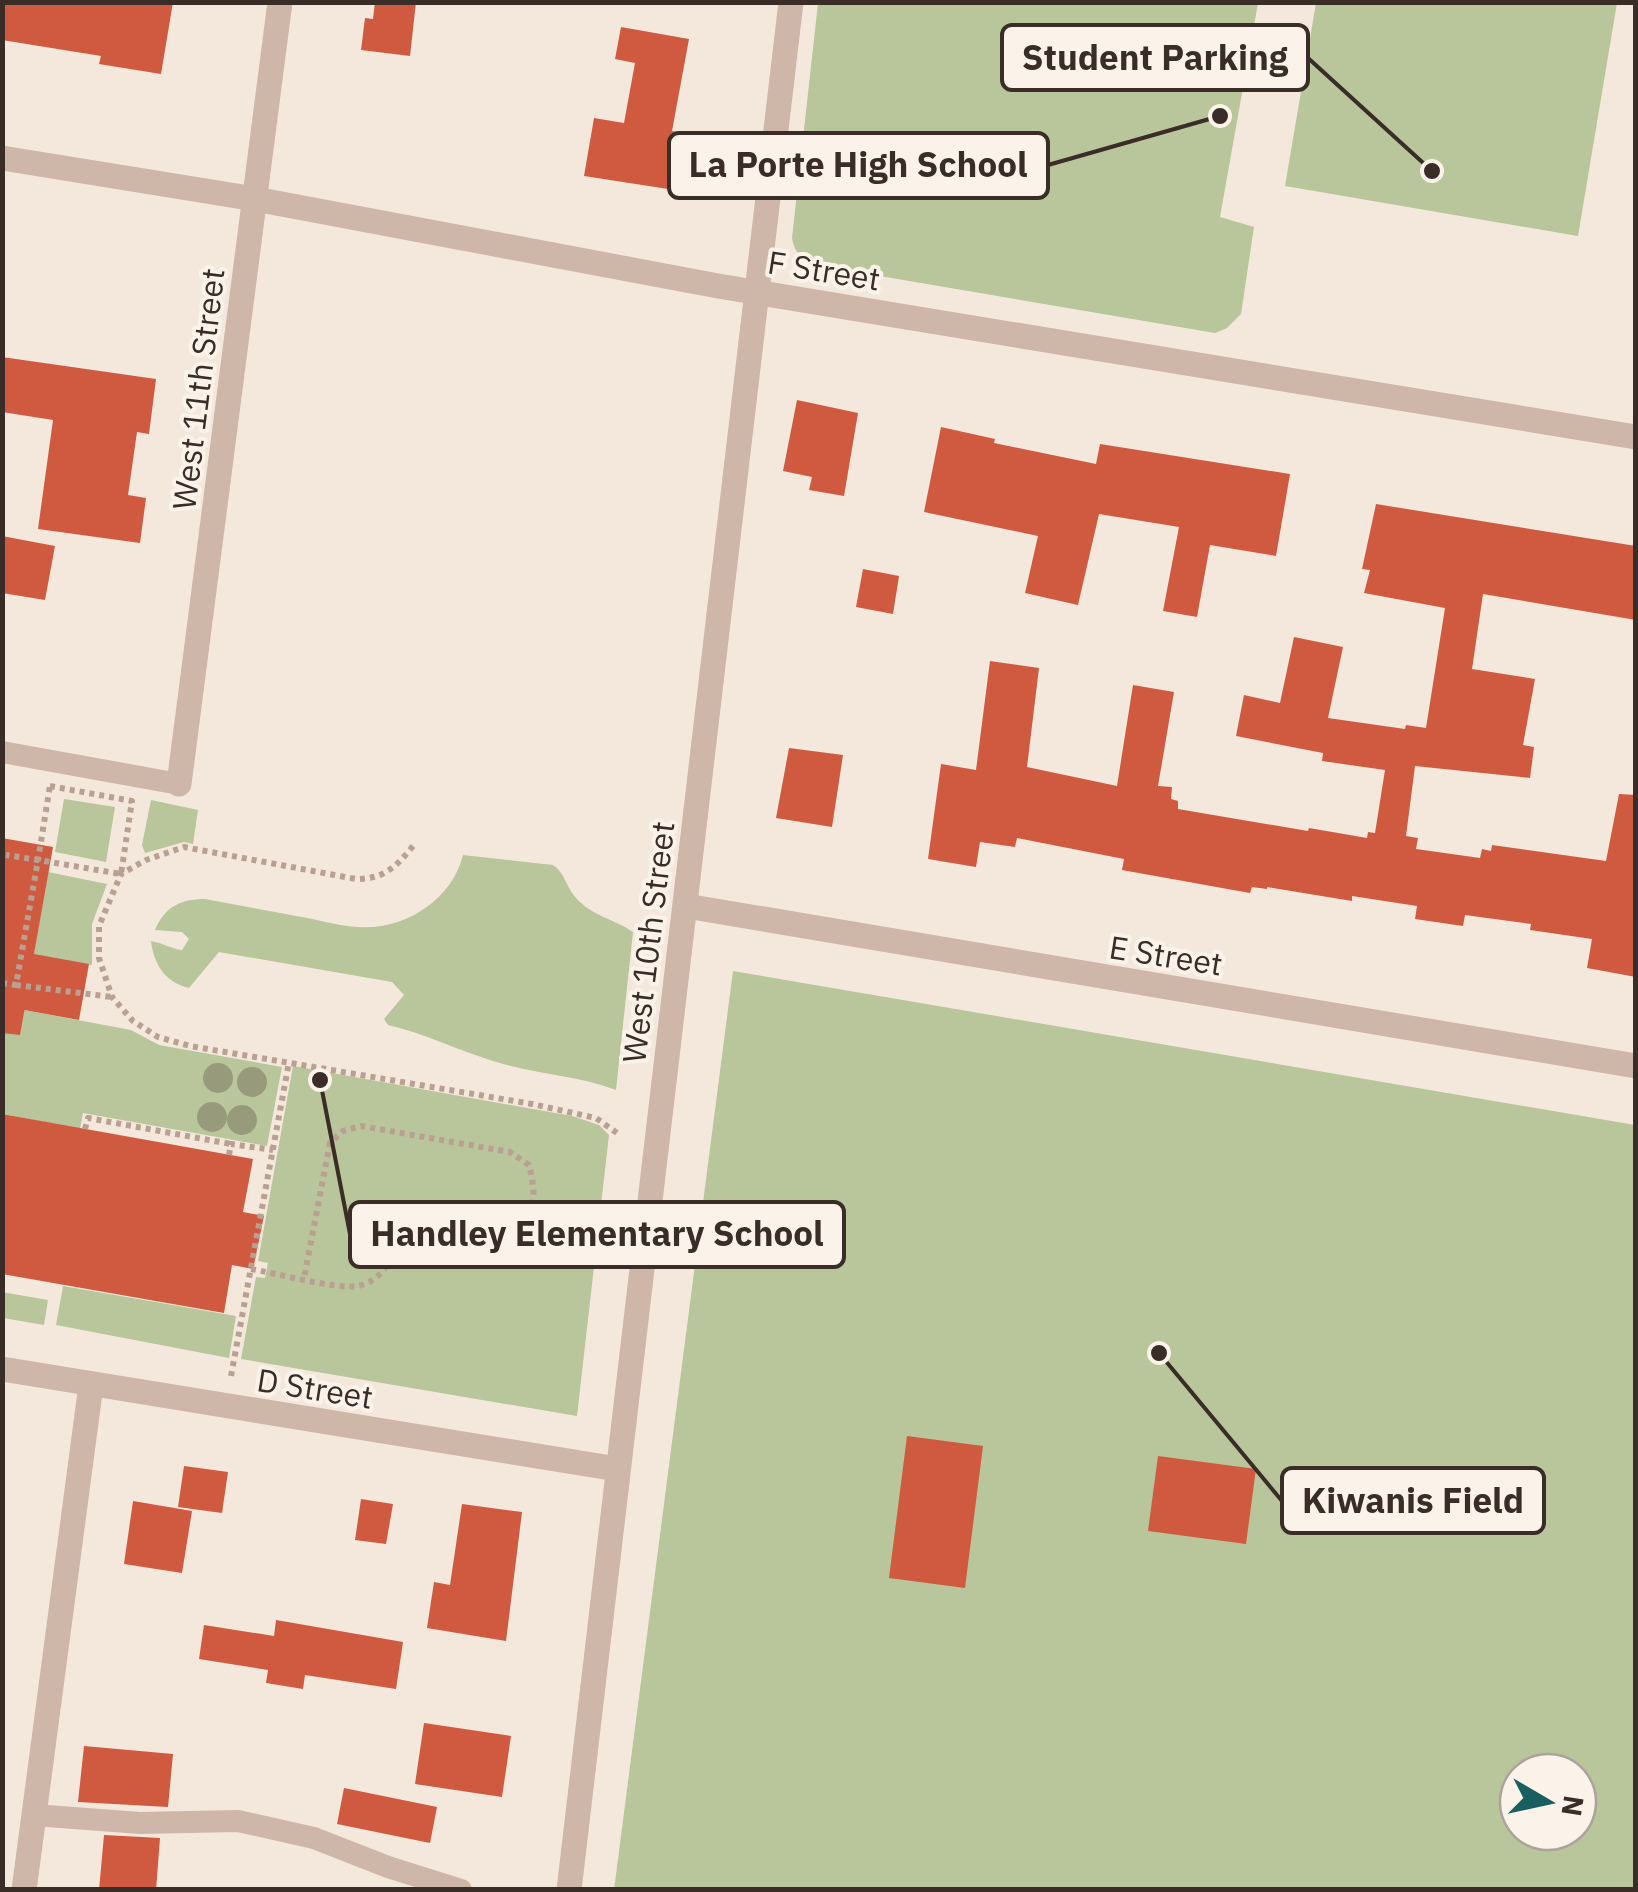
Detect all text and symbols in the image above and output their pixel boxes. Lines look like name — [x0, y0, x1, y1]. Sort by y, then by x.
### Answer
callout: Student Parking — [1002, 25, 1308, 90]
text: Student Parking — [1022, 34, 1289, 80]
callout: La Porte High School — [669, 133, 1048, 198]
text: La Porte High School — [688, 141, 1028, 187]
street label: F Street — [765, 240, 883, 300]
street label: West 11th Street — [162, 266, 234, 512]
street label: West 10th Street — [612, 819, 684, 1065]
street label: E Street — [1106, 925, 1226, 985]
callout: Handley Elementary School — [350, 1202, 844, 1267]
text: Handley Elementary School — [370, 1210, 824, 1256]
street label: D Street — [254, 1358, 376, 1418]
callout: Kiwanis Field — [1282, 1468, 1544, 1533]
text: Kiwanis Field — [1302, 1477, 1524, 1523]
north arrow — [1498, 1752, 1598, 1852]
text: N — [1553, 1793, 1593, 1819]

